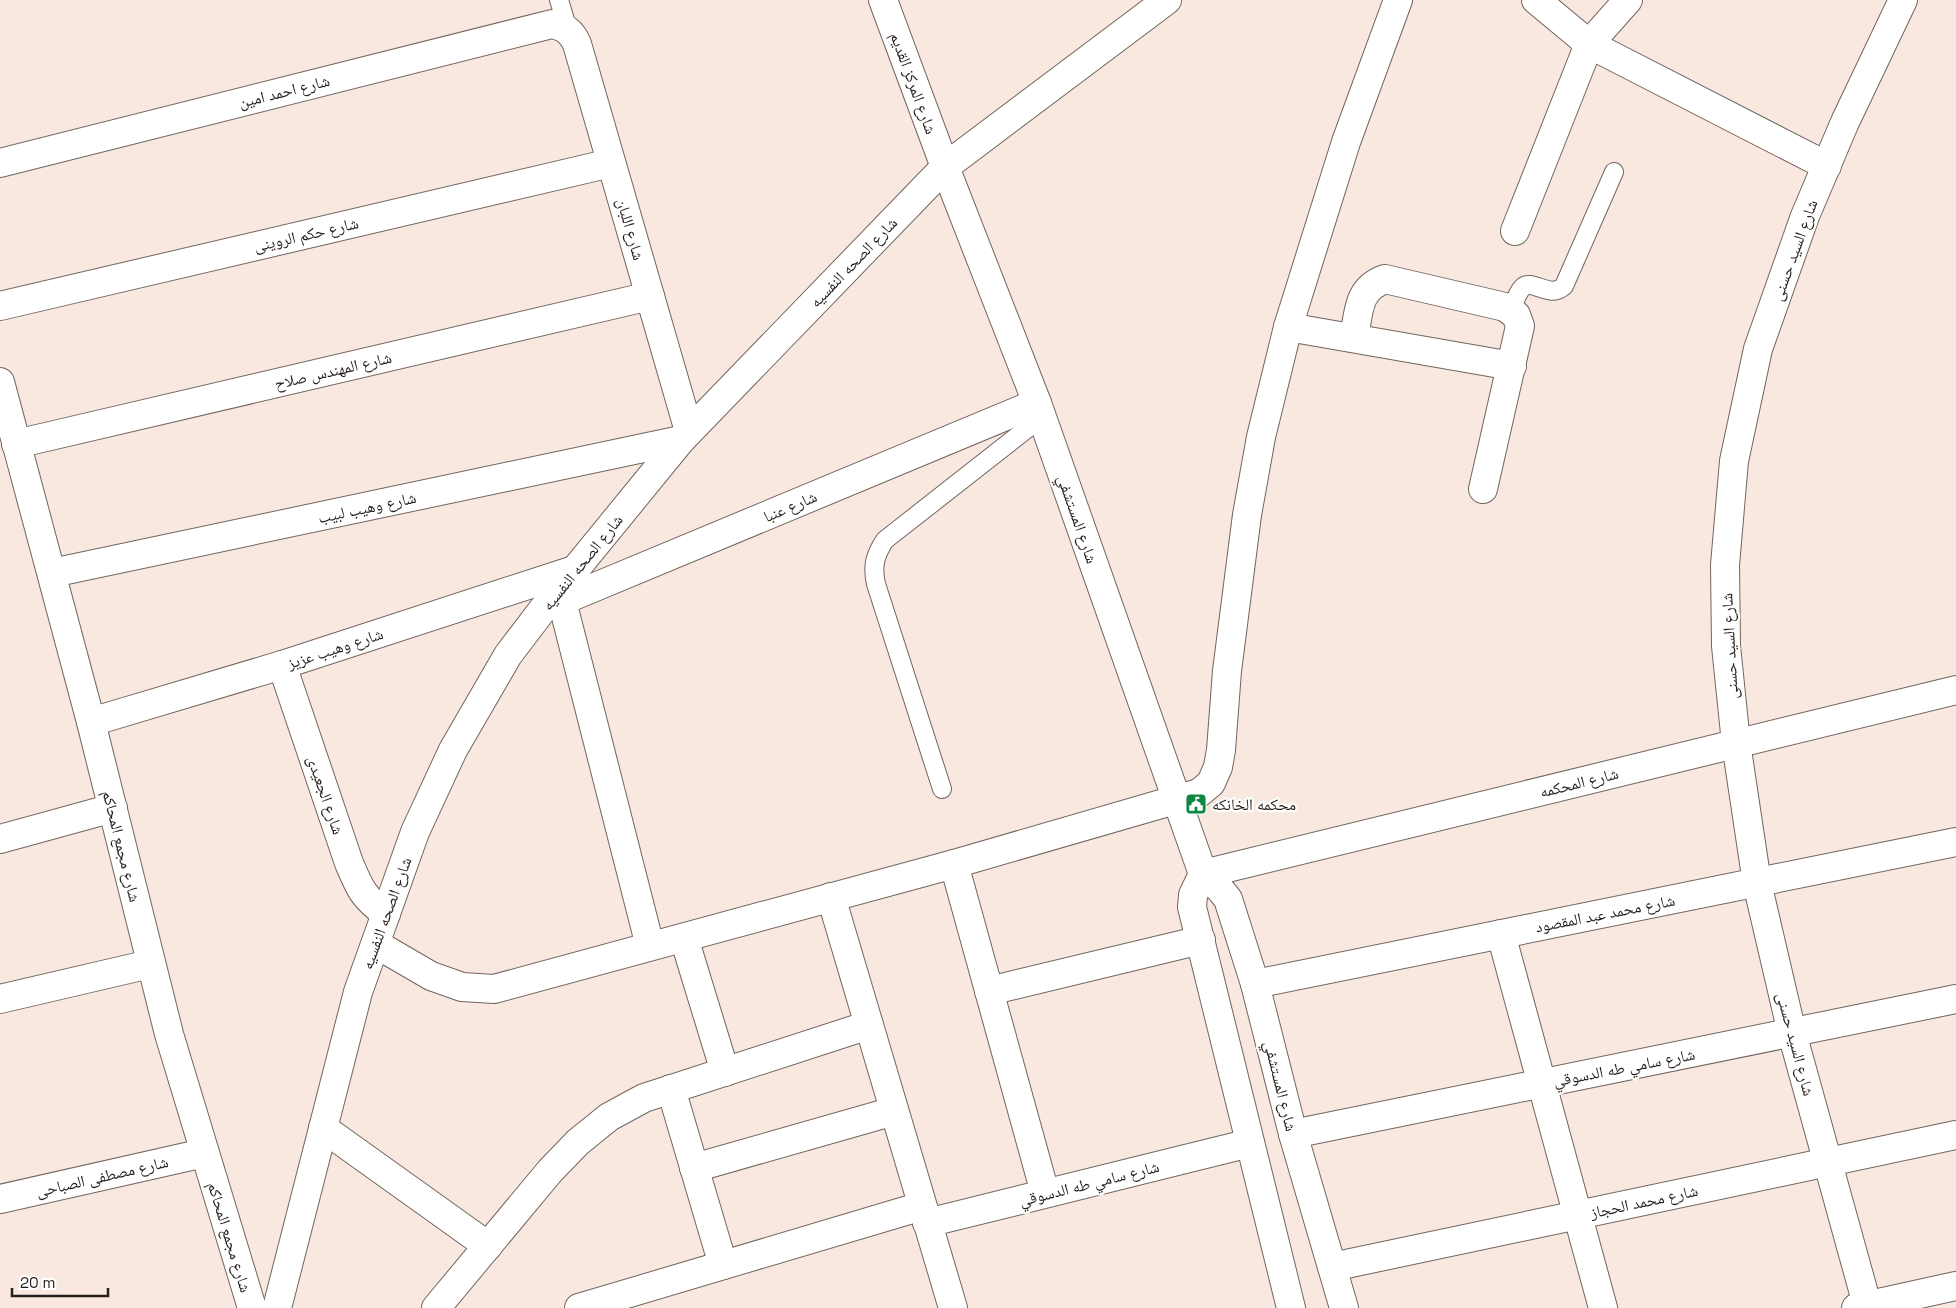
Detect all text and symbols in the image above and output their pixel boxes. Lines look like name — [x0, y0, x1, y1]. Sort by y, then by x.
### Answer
street label: شارع المركز القديم — [885, 29, 942, 137]
street label: شارع احمد امين — [236, 70, 332, 113]
street label: شارع اللبان — [612, 196, 649, 263]
street label: شارع السيد حسنى — [1766, 197, 1823, 304]
street label: شارع حكم الروينى — [252, 212, 361, 257]
street label: شارع الصحه النفسيه — [805, 213, 902, 312]
street label: شارع المهندس صلاح — [273, 347, 394, 394]
street label: شارع المستشفي — [1051, 472, 1103, 567]
street label: شارع عنبا — [760, 486, 820, 527]
street label: شارع وهيب لبيب — [316, 487, 418, 528]
street label: شارع الصحه النفسيه — [537, 510, 628, 615]
street label: شارع السيد حسنى — [1716, 592, 1743, 700]
street label: شارع وهيب عزيز — [284, 623, 386, 674]
street label: شارع الجعيدى — [302, 753, 349, 837]
street label: شارع المحكمه — [1538, 763, 1621, 802]
street label: شارع مجمع المحاكم — [97, 788, 146, 904]
public building icon: محكمه الخانكه — [1184, 792, 1208, 816]
place label: محكمه الخانكه — [1212, 794, 1296, 815]
street label: شارع الصحه النفسيه — [356, 854, 416, 972]
street label: شارع محمد عبد المقصود — [1533, 890, 1677, 937]
street label: شارع السيد حسنى — [1772, 990, 1819, 1098]
street label: شارع المستشفي — [1257, 1039, 1302, 1134]
street label: شارع سامي طه الدسوقي — [1551, 1043, 1697, 1094]
street label: شارع مصطفى الصباحى — [34, 1151, 170, 1202]
street label: شارع سامي طه الدسوقي — [1017, 1156, 1162, 1213]
street label: شارع مجمع المحاكم — [203, 1179, 256, 1295]
street label: شارع محمد الحجاز — [1587, 1180, 1700, 1223]
scale bar — [12, 1266, 109, 1298]
text: 20 m — [20, 1273, 55, 1292]

